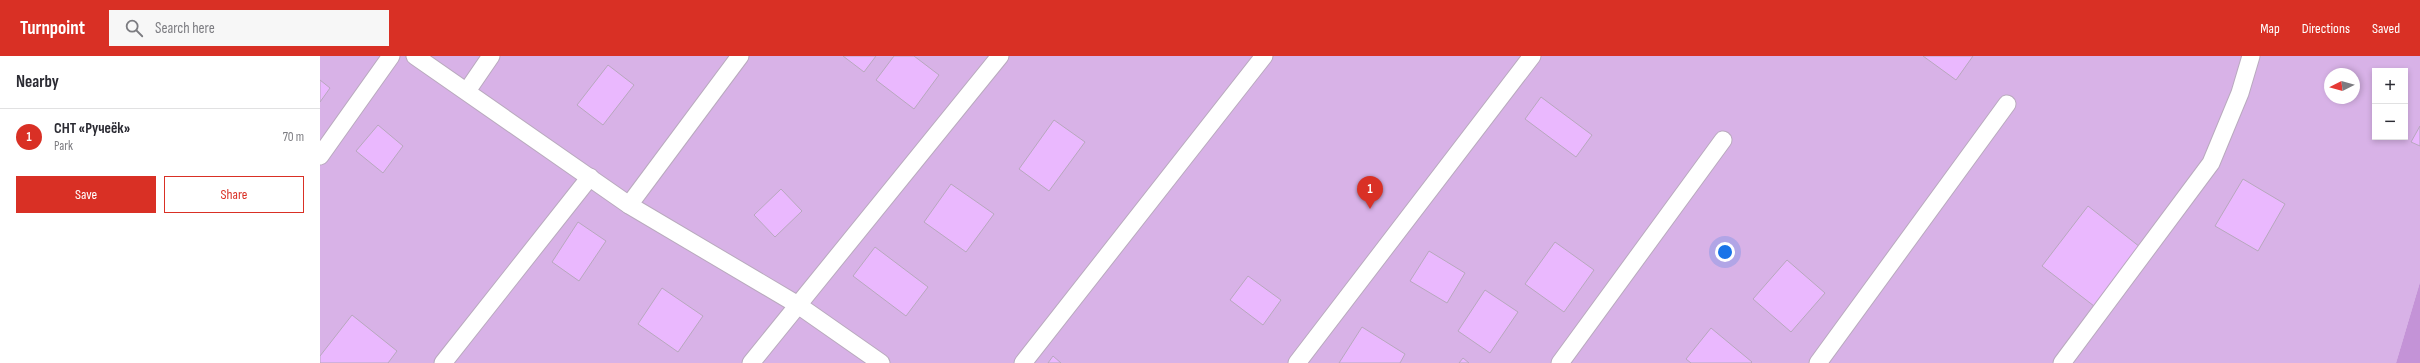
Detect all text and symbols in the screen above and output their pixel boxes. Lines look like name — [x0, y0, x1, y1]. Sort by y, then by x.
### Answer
search box — [109, 10, 389, 46]
text: Turnpoint — [20, 17, 85, 40]
icon: search — [123, 17, 145, 39]
text: Search here — [155, 19, 215, 38]
text: Map — [2260, 20, 2280, 37]
text: Directions — [2302, 20, 2350, 37]
text: Saved — [2372, 20, 2400, 37]
north arrow — [2324, 68, 2360, 104]
map controls — [2372, 68, 2408, 140]
button: + — [2372, 68, 2408, 104]
text: Nearby — [16, 72, 59, 92]
button: − — [2372, 104, 2408, 140]
text: СНТ «Ручеёк» — [54, 119, 130, 138]
text: 1 — [26, 129, 32, 145]
text: 70 m — [283, 129, 304, 145]
text: Park — [54, 138, 73, 154]
button: Save — [16, 176, 156, 213]
button: Share — [164, 176, 304, 213]
pin: 1 — [1357, 176, 1383, 209]
your location — [1715, 242, 1735, 262]

